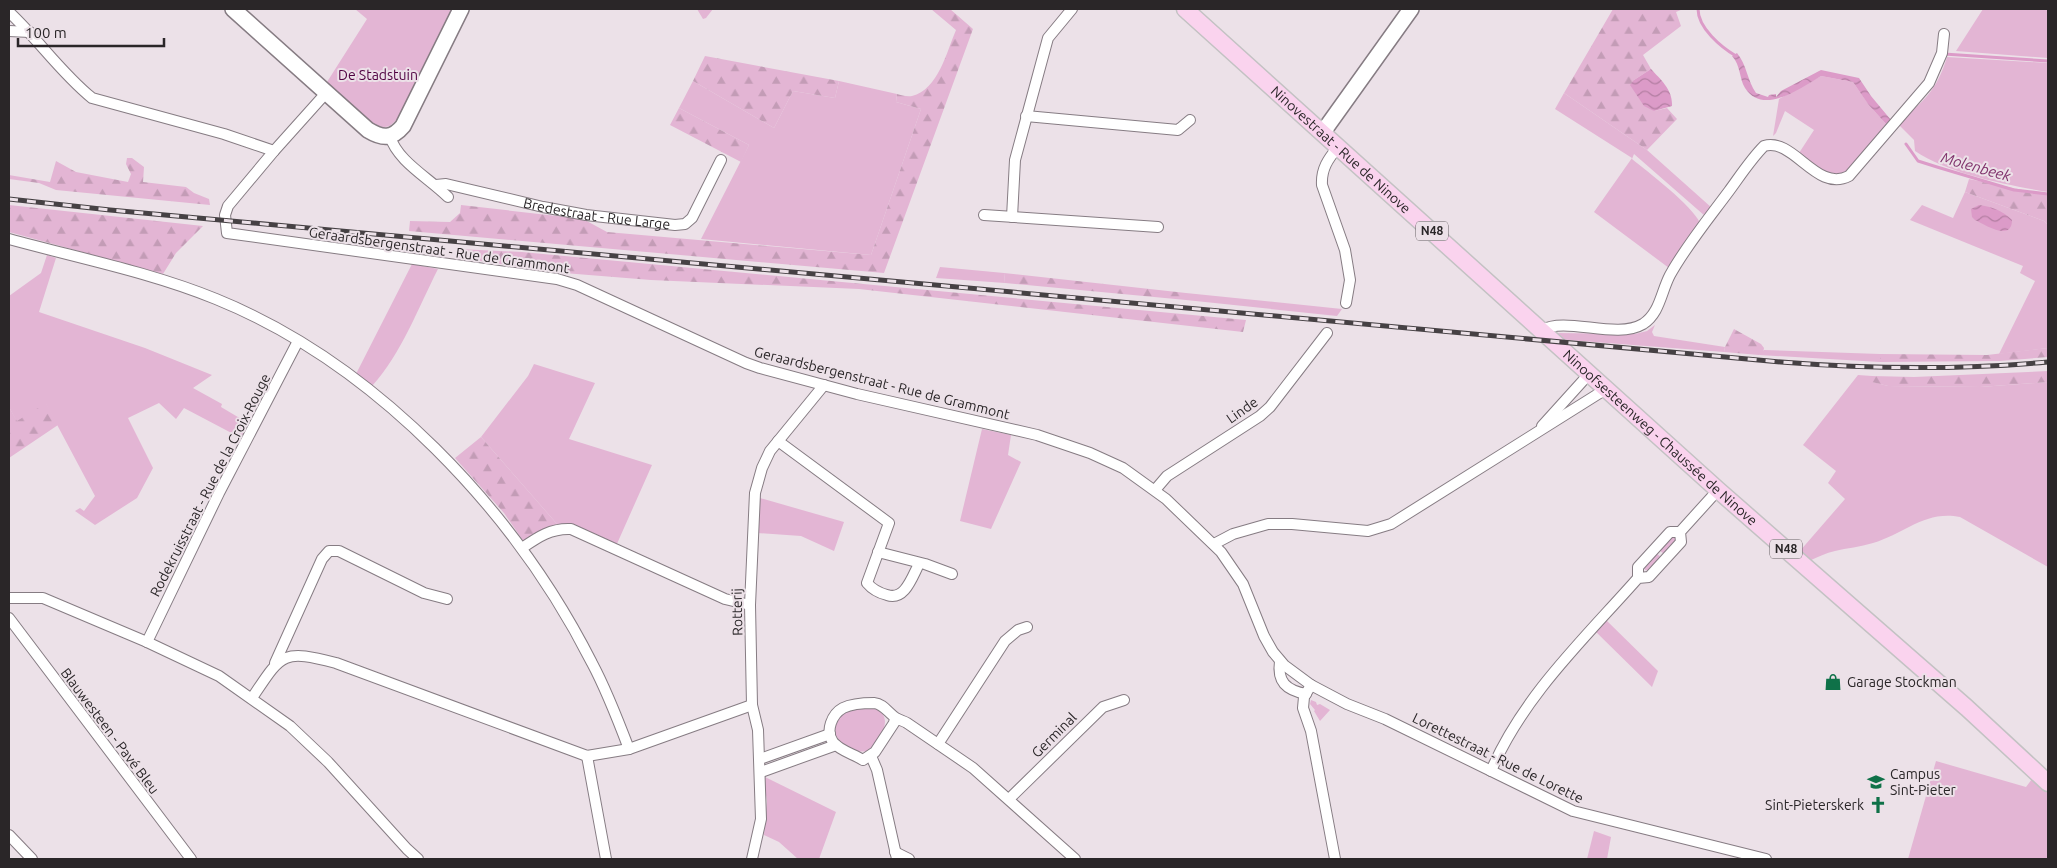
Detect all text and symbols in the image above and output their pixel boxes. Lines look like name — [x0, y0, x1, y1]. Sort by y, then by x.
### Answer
scale bar — [18, 15, 164, 47]
text: 100 m — [25, 24, 67, 41]
park label: De Stadstuin — [338, 67, 418, 83]
street label: Ninovestraat - Rue de Ninove — [1268, 83, 1414, 217]
water label: Molenbeek — [1939, 148, 2013, 185]
street label: Bredestraat - Rue Large — [522, 195, 671, 232]
road number: N48 — [1416, 222, 1448, 240]
street label: Geraardsbergenstraat - Rue de Grammont — [308, 224, 571, 276]
street label: Geraardsbergenstraat - Rue de Grammont — [753, 343, 1012, 423]
street label: Ninoofsesteenweg - Chaussée de Ninove — [1560, 346, 1761, 529]
street label: Rodekruisstraat - Rue de la Croix-Rouge — [147, 371, 273, 599]
street label: Linde — [1223, 394, 1261, 426]
road number: N48 — [1770, 540, 1802, 558]
street label: Rotterij — [729, 588, 745, 636]
street label: Blauwesteen - Pavé Bleu — [57, 665, 163, 797]
shop icon: Garage Stockman — [1823, 672, 1843, 692]
place label: Garage Stockman — [1847, 674, 1957, 690]
street label: Germinal — [1028, 709, 1080, 761]
street label: Lorettestraat - Rue de Lorette — [1410, 710, 1586, 806]
place label: Campus Sint-Pieter — [1890, 766, 1957, 798]
school or university icon: Campus Sint-Pieter — [1866, 772, 1886, 792]
church icon: Sint-Pieterskerk — [1868, 795, 1888, 815]
place label: Sint-Pieterskerk — [1765, 797, 1864, 813]

